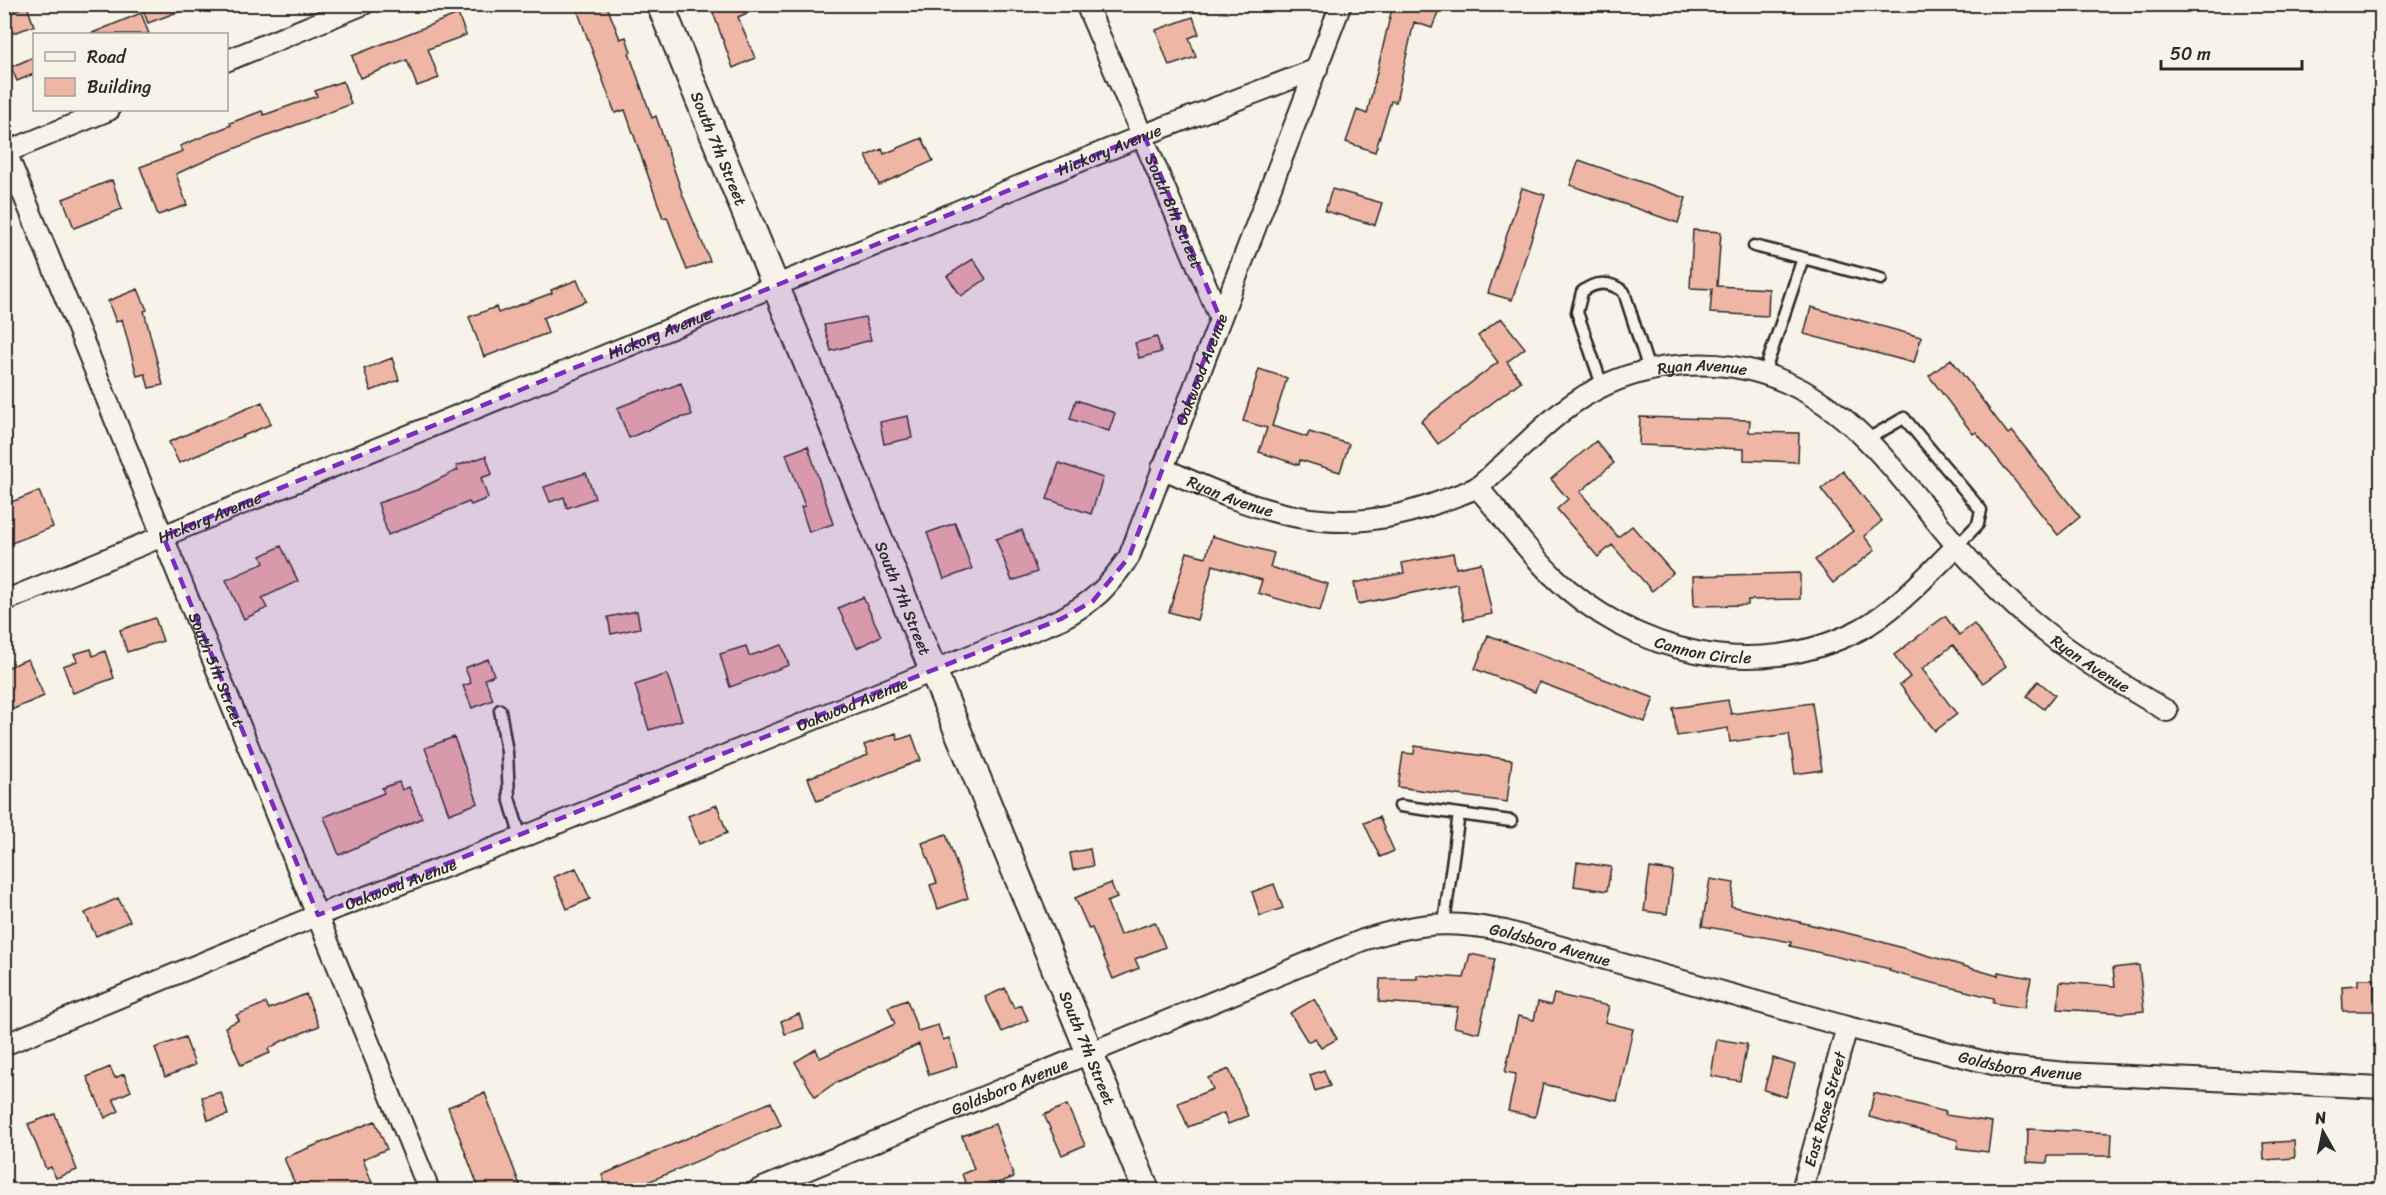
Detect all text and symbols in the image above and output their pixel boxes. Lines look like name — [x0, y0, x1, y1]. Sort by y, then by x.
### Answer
legend — [33, 33, 228, 111]
scale bar — [2161, 33, 2302, 71]
text: 50 m — [2170, 38, 2211, 70]
text: Road — [87, 41, 127, 73]
text: Building — [87, 71, 151, 103]
street label: South 7th Street — [682, 87, 755, 210]
street label: Hickory Avenue — [1053, 116, 1166, 184]
street label: South 8th Street — [1137, 149, 1211, 273]
street label: Hickory Avenue — [603, 299, 716, 368]
street label: Oakwood Avenue — [1167, 309, 1236, 430]
street label: Ryan Avenue — [1655, 351, 1750, 384]
street label: Ryan Avenue — [1182, 467, 1277, 526]
street label: Hickory Avenue — [153, 483, 266, 552]
street label: South 7th Street — [867, 536, 939, 660]
street label: South 5th Street — [180, 607, 253, 732]
street label: Cannon Circle — [1651, 627, 1752, 672]
street label: Ryan Avenue — [2044, 627, 2136, 701]
street label: Oakwood Avenue — [792, 669, 912, 740]
street label: Oakwood Avenue — [340, 850, 461, 919]
street label: Goldsboro Avenue — [1487, 914, 1614, 975]
street label: South 7th Street — [1051, 986, 1124, 1110]
street label: Goldsboro Avenue — [1955, 1042, 2083, 1089]
street label: East Rose Street — [1795, 1048, 1855, 1170]
street label: Goldsboro Avenue — [947, 1049, 1073, 1124]
north arrow — [2293, 1102, 2353, 1162]
text: N — [2312, 1102, 2329, 1133]

